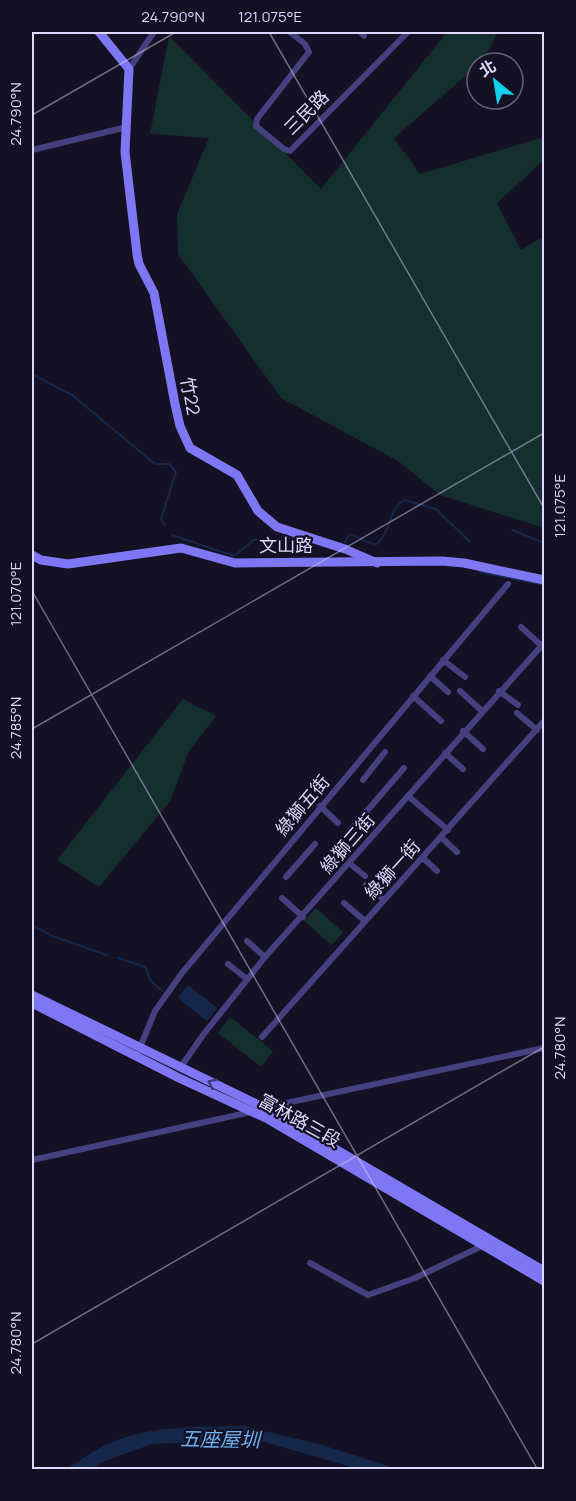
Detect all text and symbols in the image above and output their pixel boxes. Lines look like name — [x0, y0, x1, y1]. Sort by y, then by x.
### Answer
text: 24.790°N — [141, 6, 205, 27]
text: 121.075°E — [238, 6, 302, 27]
north arrow — [465, 51, 525, 111]
text: 北 — [475, 54, 500, 82]
text: 24.790°N — [5, 82, 26, 146]
street label: 三民路 — [278, 84, 334, 140]
street label: 竹22 — [176, 375, 206, 417]
text: 121.075°E — [549, 474, 570, 538]
street label: 文山路 — [259, 533, 313, 557]
text: 121.070°E — [5, 562, 26, 626]
text: 24.785°N — [5, 697, 26, 759]
street label: 綠獅五街 — [270, 770, 334, 840]
street label: 綠獅三街 — [314, 808, 380, 878]
street label: 綠獅一街 — [359, 834, 425, 904]
text: 24.780°N — [549, 1017, 570, 1080]
one-way arrow — [207, 1079, 218, 1091]
street label: 富林路三段 — [255, 1088, 345, 1152]
text: 24.780°N — [5, 1312, 26, 1375]
water label: 五座屋圳 — [180, 1425, 263, 1453]

